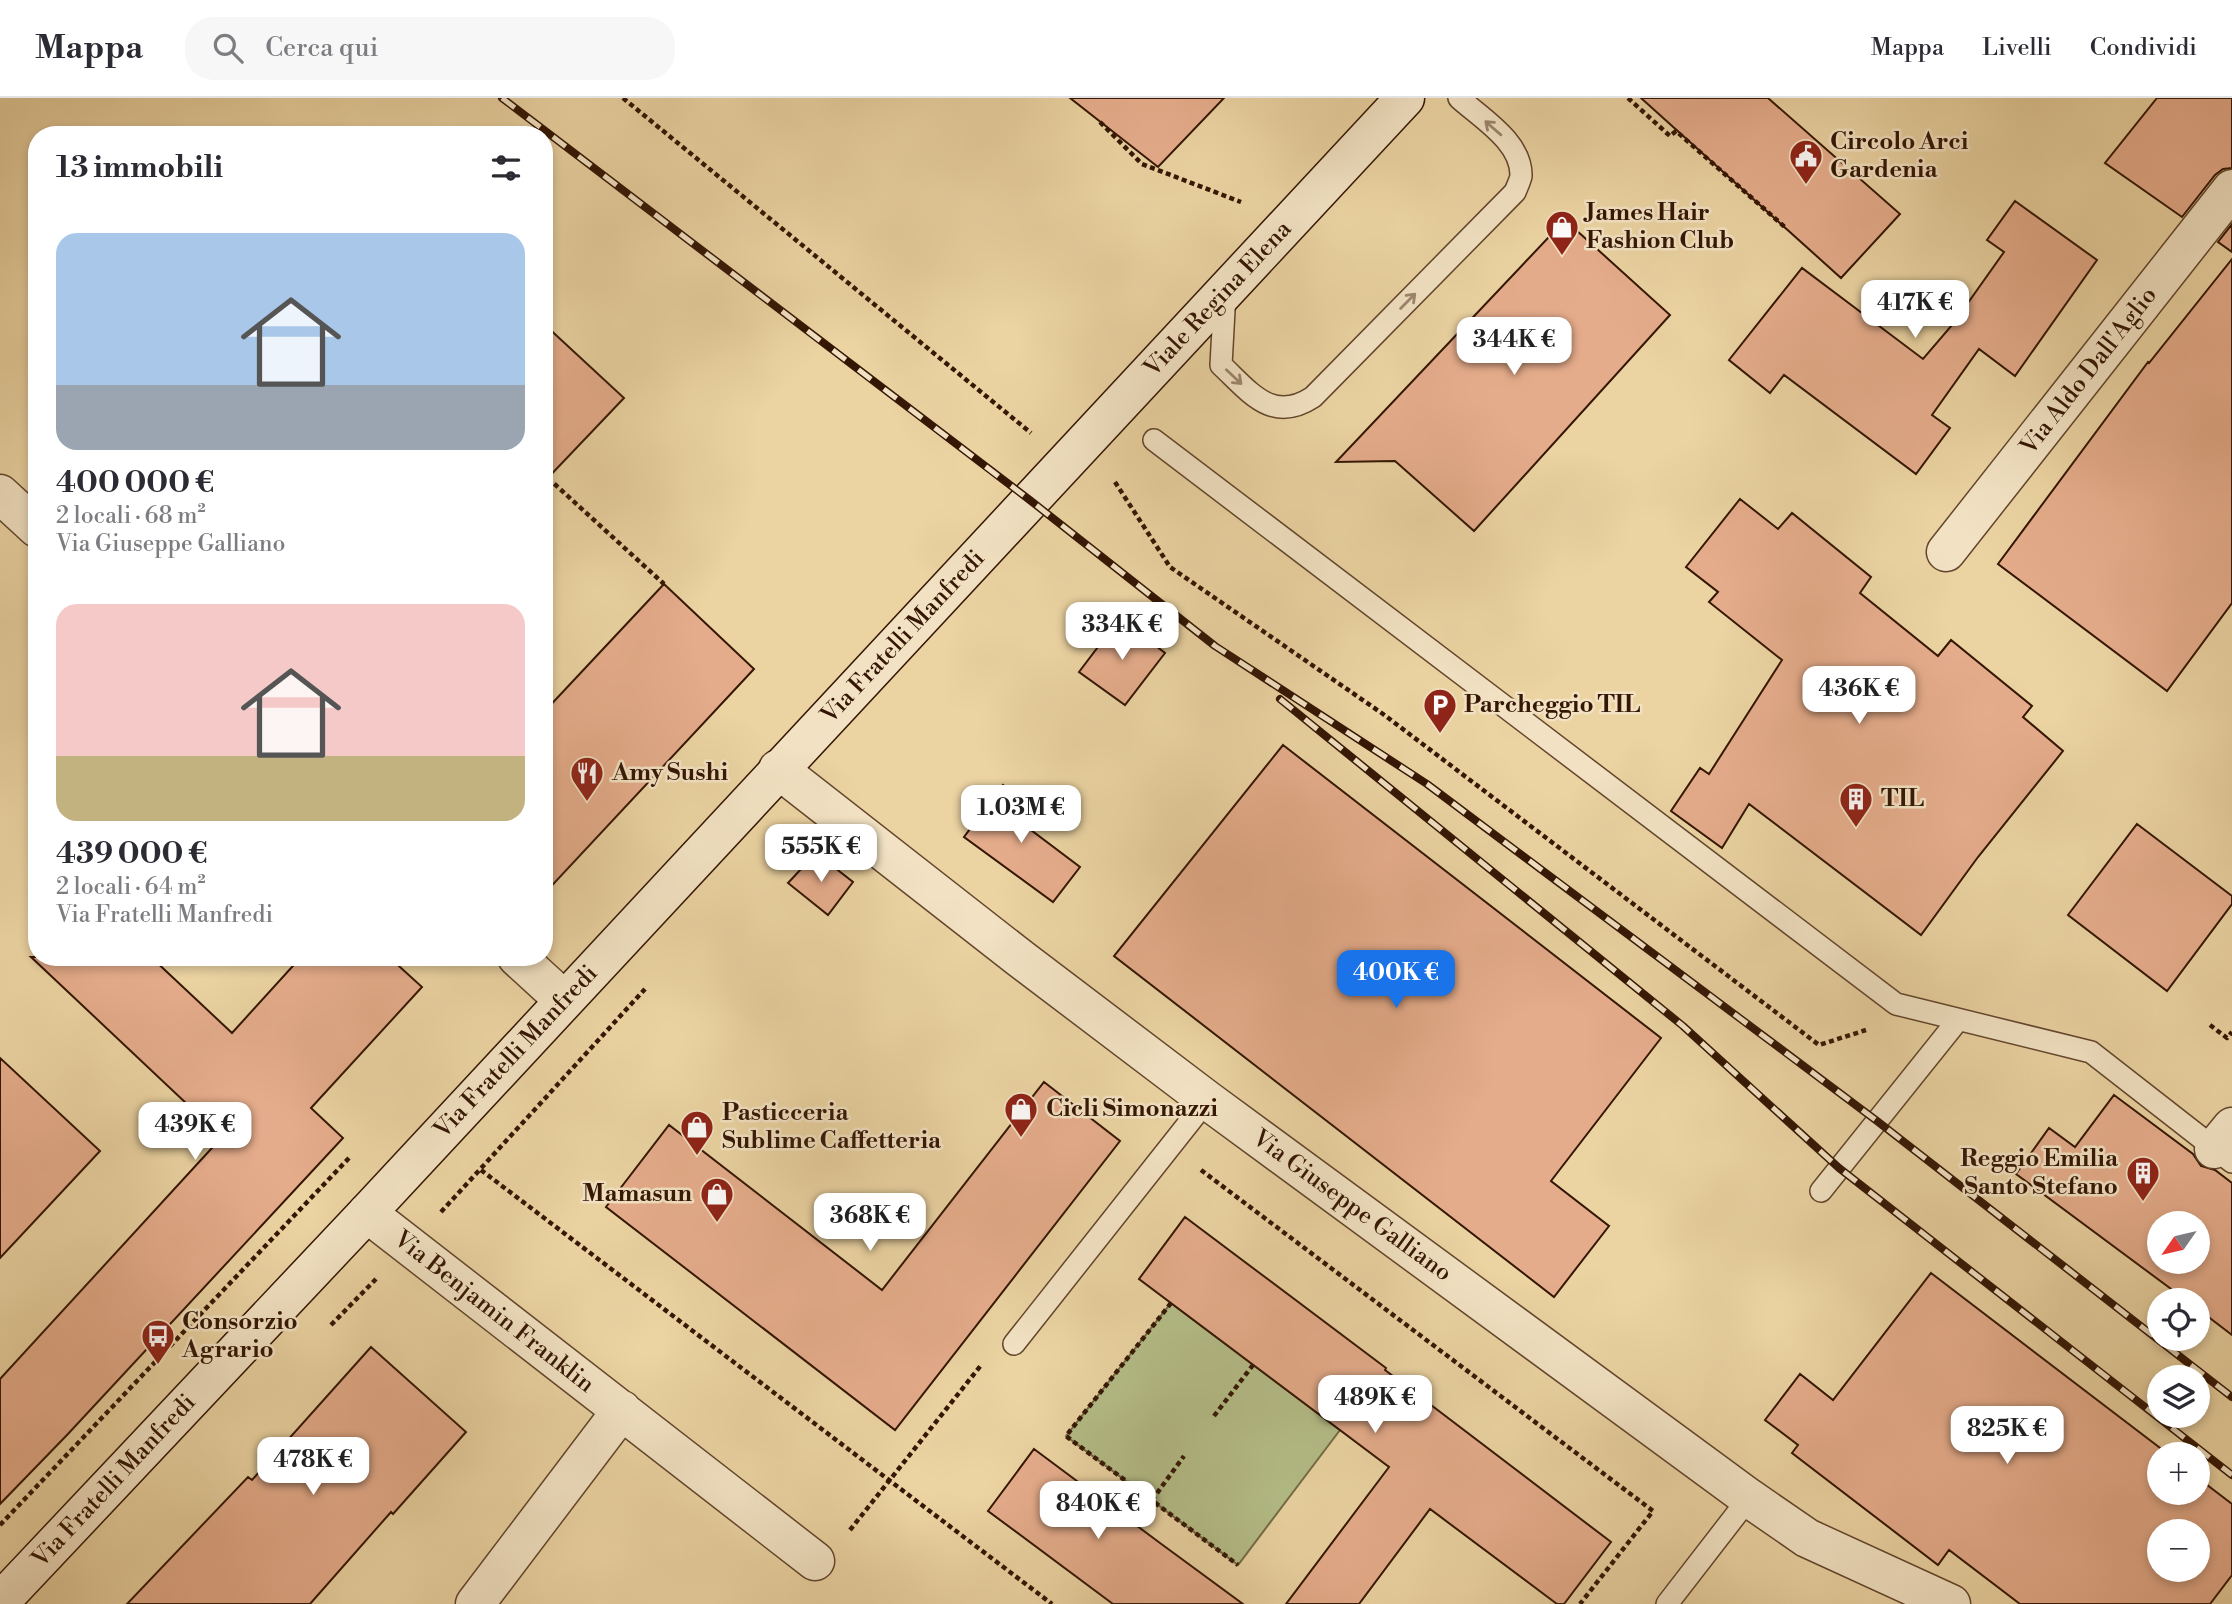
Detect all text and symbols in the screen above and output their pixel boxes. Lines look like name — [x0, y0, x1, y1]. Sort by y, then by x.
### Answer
search box — [185, 17, 675, 80]
text: Mappa — [35, 28, 143, 69]
icon: search — [209, 29, 247, 67]
text: Cerca qui — [265, 32, 378, 64]
text: Mappa — [1871, 33, 1944, 63]
text: Livelli — [1982, 33, 2052, 63]
text: Condividi — [2090, 33, 2197, 63]
one-way arrow — [1484, 120, 1502, 136]
place label: Circolo Arci Gardenia — [1830, 127, 1969, 185]
public building icon: Circolo Arci Gardenia — [1787, 137, 1825, 186]
text: 13 immobili — [56, 149, 223, 187]
icon: filters — [487, 149, 525, 187]
place label: James Hair Fashion Club — [1583, 198, 1734, 256]
shop icon: James Hair Fashion Club — [1543, 208, 1581, 257]
street label: Viale Regina Elena — [1137, 214, 1299, 384]
icon: home — [228, 279, 354, 405]
pin: 417K € — [1858, 280, 1972, 340]
street label: Via Aldo Dall'Aglio — [2013, 281, 2164, 462]
text: 417K € — [1877, 289, 1953, 317]
one-way arrow — [1399, 292, 1416, 309]
pin: 344K € — [1457, 317, 1571, 377]
text: 344K € — [1473, 326, 1555, 354]
one-way arrow — [1225, 368, 1242, 385]
text: 400 000 € — [56, 464, 214, 502]
text: 2 locali · 68 m² — [56, 502, 206, 530]
text: Via Giuseppe Galliano — [56, 530, 285, 558]
street label: Via Fratelli Manfredi — [814, 544, 991, 731]
pin: 334K € — [1065, 602, 1179, 662]
text: 334K € — [1082, 611, 1162, 639]
icon: home — [228, 650, 354, 776]
pin: 436K € — [1802, 666, 1916, 726]
text: 436K € — [1818, 675, 1900, 703]
parking icon: Parcheggio TIL — [1421, 686, 1459, 735]
place label: Parcheggio TIL — [1464, 690, 1640, 720]
restaurant icon: Amy Sushi — [568, 754, 606, 803]
place label: Amy Sushi — [611, 758, 728, 788]
building icon: TIL — [1837, 780, 1875, 829]
place label: TIL — [1881, 784, 1924, 814]
pin: 1.03M € — [956, 786, 1086, 845]
text: 1.03M € — [977, 794, 1065, 822]
pin: 555K € — [764, 824, 878, 884]
text: 555K € — [781, 833, 861, 861]
text: 439 000 € — [56, 835, 208, 873]
text: 2 locali · 64 m² — [56, 873, 206, 901]
text: Via Fratelli Manfredi — [56, 901, 273, 929]
pin: 400K € — [1339, 950, 1453, 1010]
street label: Via Fratelli Manfredi — [427, 959, 604, 1146]
text: 400K € — [1353, 959, 1439, 987]
shop icon: Cicli Simonazzi — [1002, 1090, 1040, 1139]
place label: Cicli Simonazzi — [1046, 1094, 1218, 1124]
place label: Pasticceria Sublime Caffetteria — [722, 1098, 942, 1156]
pin: 439K € — [138, 1102, 252, 1162]
shop icon: Pasticceria Sublime Caffetteria — [678, 1108, 716, 1157]
text: 439K € — [154, 1111, 236, 1139]
street label: Via Giuseppe Galliano — [1246, 1123, 1458, 1289]
place label: Reggio Emilia Santo Stefano — [1960, 1144, 2119, 1202]
building icon: Reggio Emilia Santo Stefano — [2124, 1154, 2162, 1203]
shop icon: Mamasun — [698, 1175, 736, 1224]
place label: Mamasun — [582, 1179, 692, 1209]
pin: 368K € — [813, 1194, 927, 1253]
text: 368K € — [830, 1202, 910, 1230]
north arrow — [2147, 1211, 2210, 1274]
map controls — [2147, 1211, 2210, 1582]
street label: Via Benjamin Franklin — [387, 1224, 600, 1400]
button: locate — [2147, 1288, 2210, 1351]
place label: Consorzio Agrario — [181, 1307, 298, 1365]
bus stop icon: Consorzio Agrario — [139, 1317, 177, 1366]
button: layers — [2147, 1365, 2210, 1428]
pin: 489K € — [1318, 1376, 1432, 1435]
text: 489K € — [1334, 1384, 1416, 1412]
street label: Via Fratelli Manfredi — [25, 1388, 202, 1575]
pin: 825K € — [1950, 1406, 2064, 1466]
text: 825K € — [1967, 1415, 2047, 1443]
pin: 478K € — [256, 1438, 370, 1497]
button: + — [2147, 1442, 2210, 1505]
text: 478K € — [273, 1446, 353, 1474]
pin: 840K € — [1041, 1482, 1155, 1541]
text: 840K € — [1056, 1490, 1140, 1518]
button: − — [2147, 1519, 2210, 1582]

